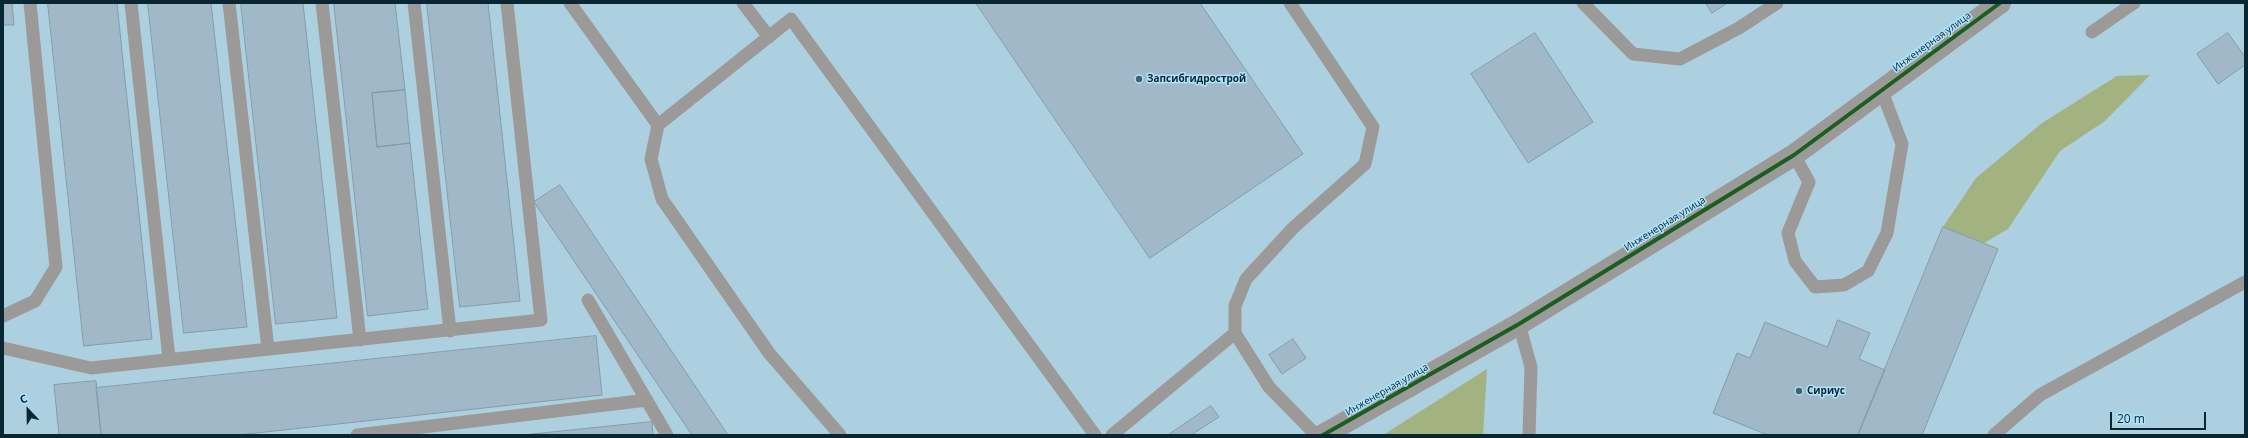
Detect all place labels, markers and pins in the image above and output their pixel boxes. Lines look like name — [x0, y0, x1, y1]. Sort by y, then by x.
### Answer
place label: Запсибгидрострой — [1147, 73, 1246, 85]
marker: Запсибгидрострой — [1134, 74, 1144, 84]
place label: Сириус — [1807, 385, 1845, 397]
marker: Сириус — [1794, 386, 1804, 396]

